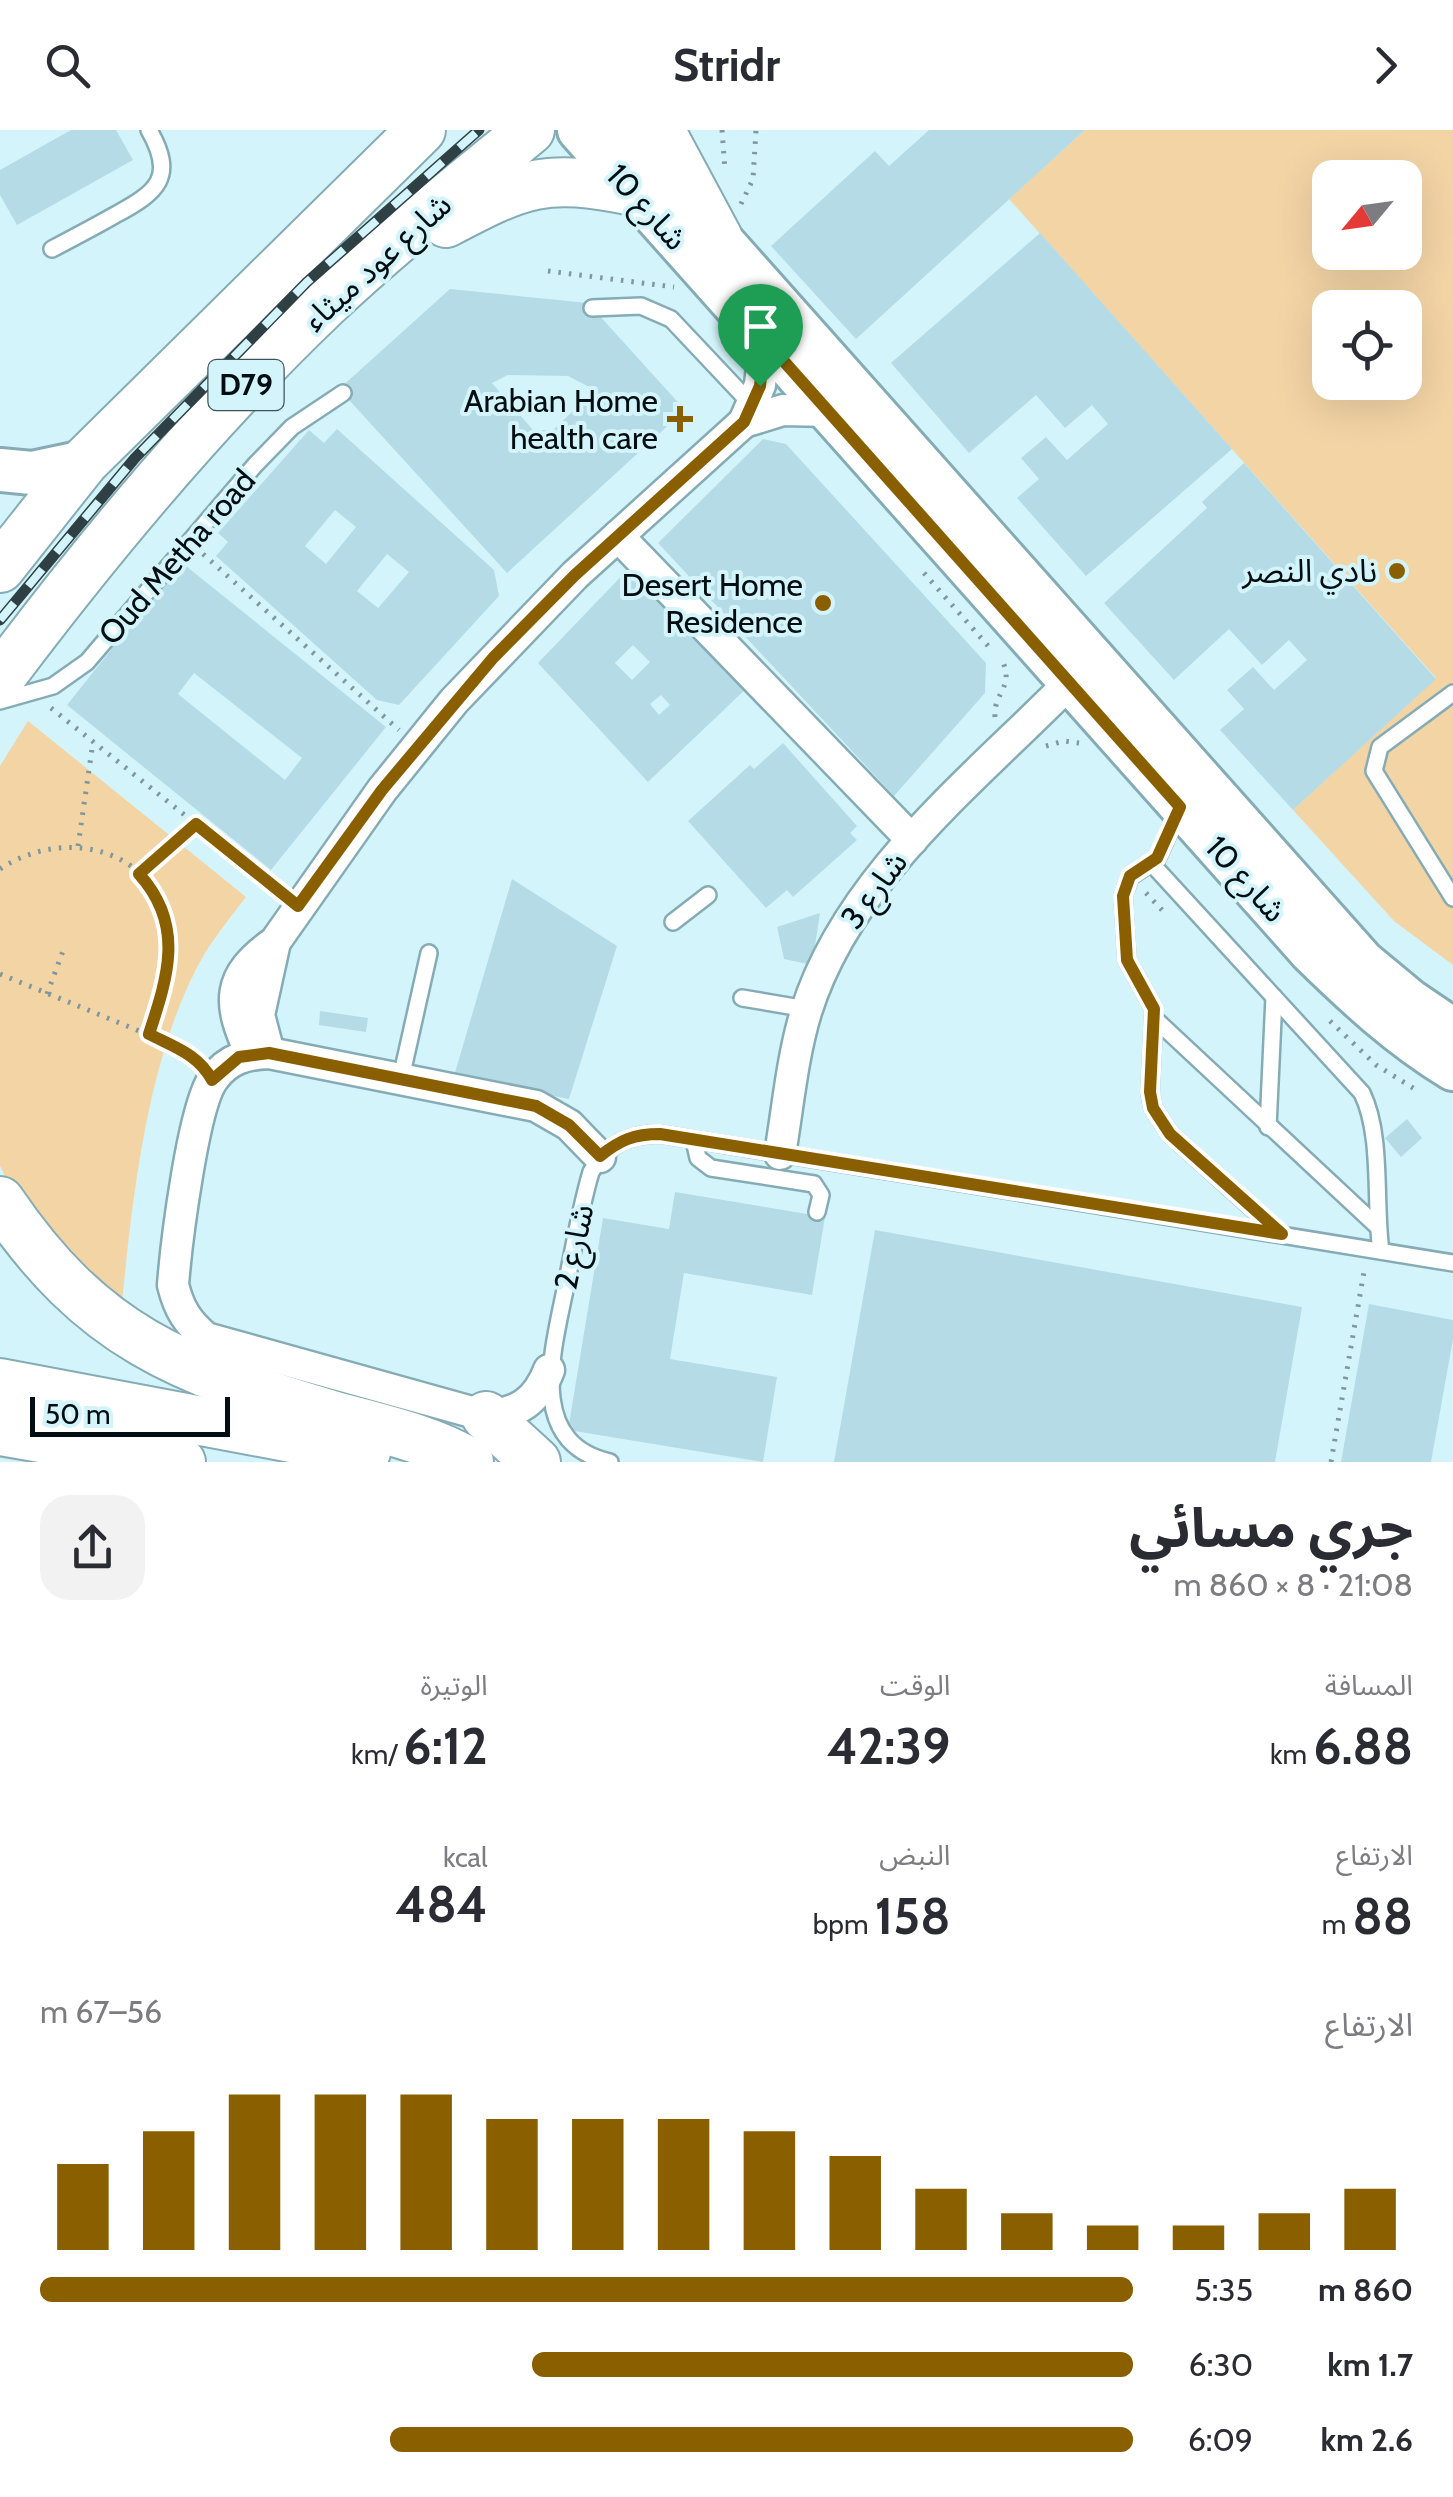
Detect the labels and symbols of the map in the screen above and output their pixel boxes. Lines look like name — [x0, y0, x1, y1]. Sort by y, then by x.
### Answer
street label: شارع 10 — [595, 156, 696, 261]
north arrow — [1312, 160, 1422, 270]
street label: شارع عود ميثاء — [294, 185, 462, 342]
pin — [718, 284, 803, 387]
road number: D79 — [208, 360, 284, 410]
place label: Arabian Home health care — [464, 381, 658, 457]
marker: Arabian Home health care — [667, 406, 693, 432]
street label: Oud Metha road — [90, 461, 263, 652]
place label: نادي النصر — [1241, 551, 1377, 595]
marker: نادي النصر — [1386, 560, 1408, 582]
place label: Desert Home Residence — [622, 565, 803, 641]
marker: Desert Home Residence — [812, 592, 834, 614]
street label: شارع 10 — [1194, 828, 1295, 933]
street label: شارع 3 — [832, 843, 919, 939]
street label: شارع 2 — [545, 1201, 606, 1294]
scale bar — [30, 1392, 230, 1436]

